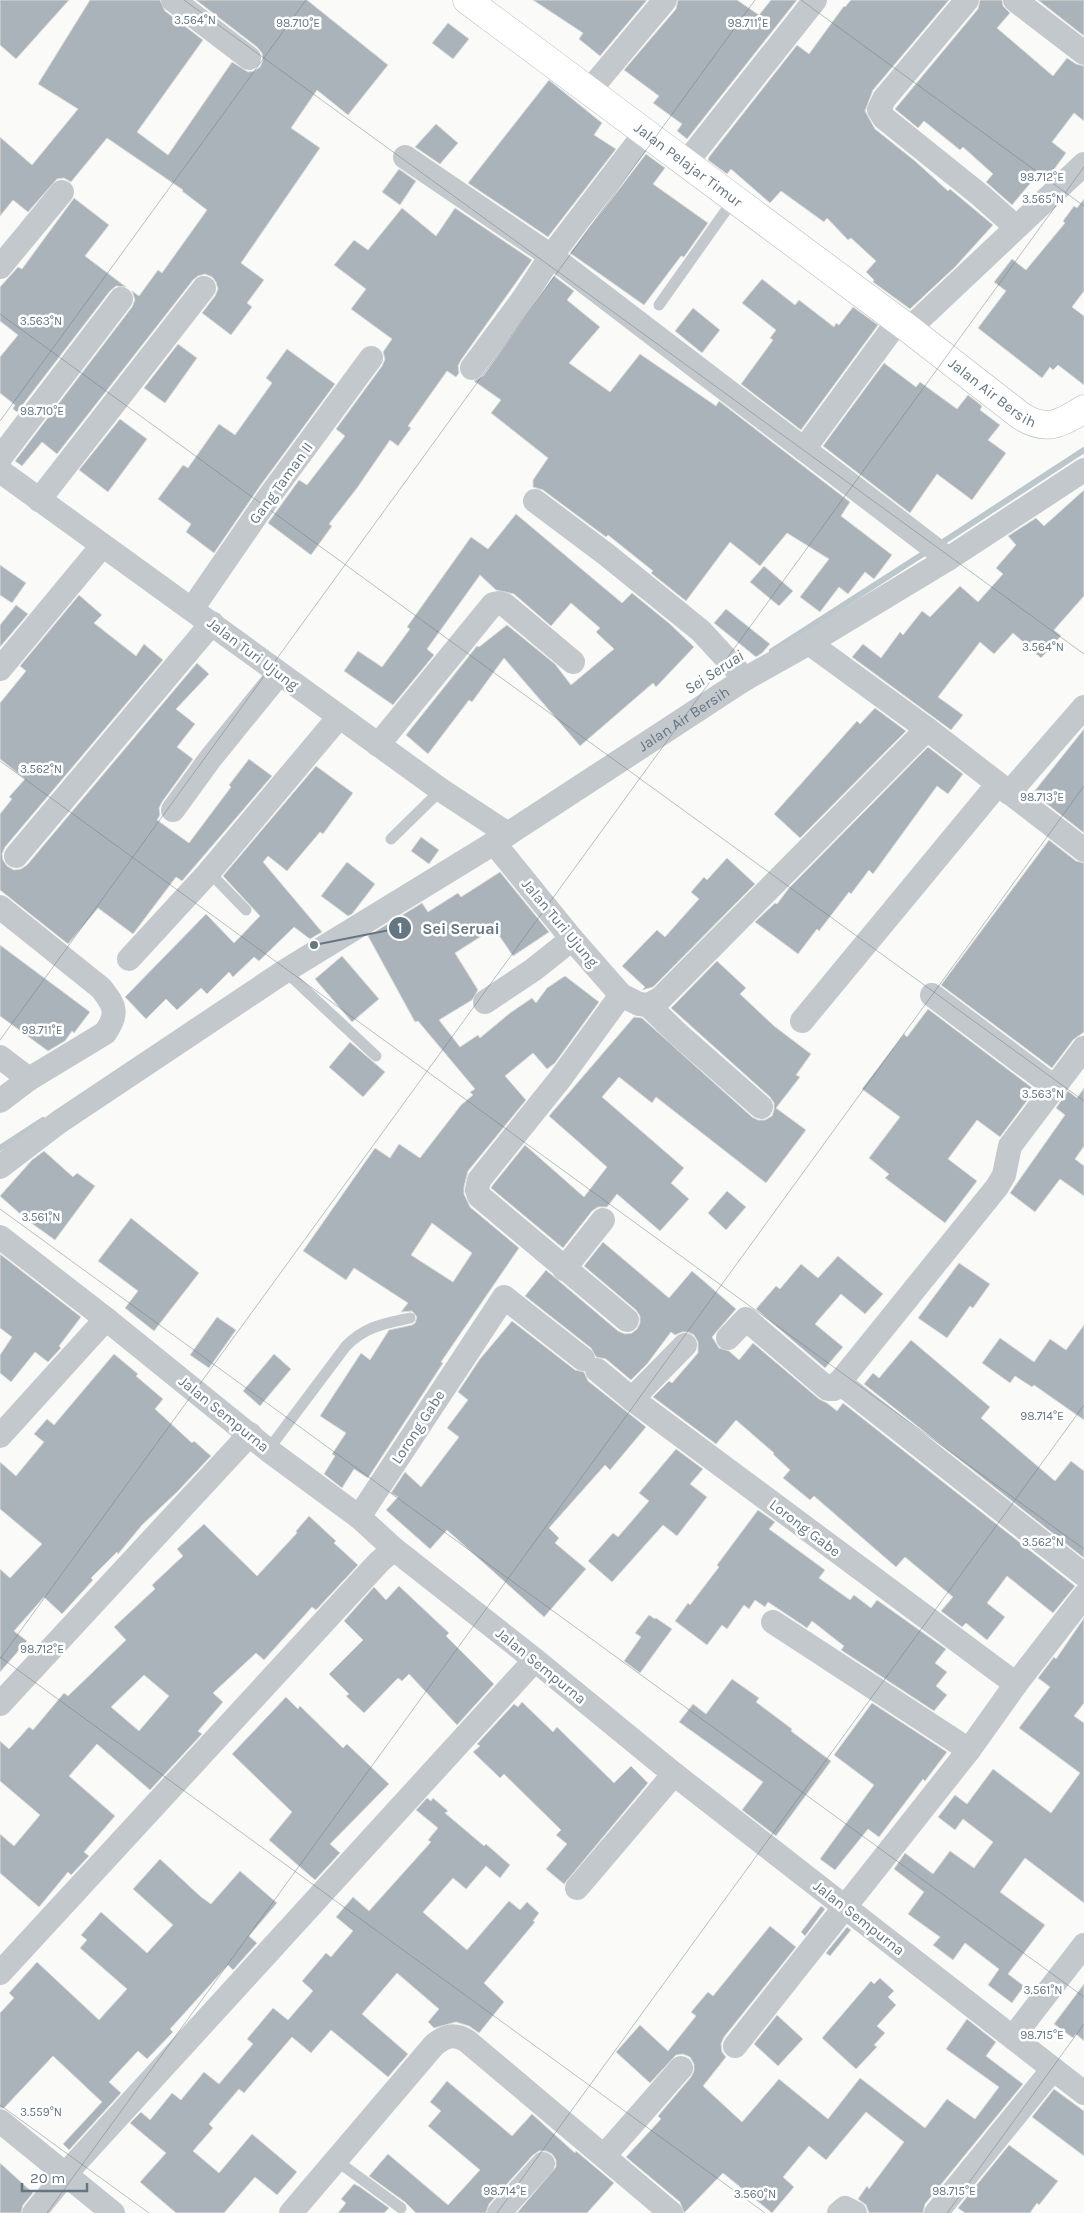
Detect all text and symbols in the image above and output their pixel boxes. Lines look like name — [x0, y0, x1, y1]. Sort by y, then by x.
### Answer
text: 3.564°N — [174, 13, 216, 27]
text: 98.710°E — [276, 16, 320, 30]
text: 98.711°E — [728, 16, 768, 30]
street label: Jalan Pelajar Timur — [631, 119, 747, 211]
text: 98.712°E — [1020, 170, 1064, 184]
text: 3.565°N — [1022, 192, 1064, 206]
text: 3.563°N — [20, 314, 62, 328]
street label: Jalan Air Bersih — [945, 354, 1039, 431]
text: 98.710°E — [20, 404, 64, 418]
street label: Gang Taman II — [245, 439, 317, 527]
street label: Jalan Turi Ujung — [204, 614, 303, 694]
text: 3.564°N — [1022, 640, 1064, 654]
water label: Sei Seruai — [681, 646, 747, 698]
street label: Jalan Air Bersih — [635, 683, 733, 755]
text: 3.562°N — [20, 762, 62, 776]
text: 98.713°E — [1020, 790, 1064, 804]
street label: Jalan Turi Ujung — [518, 875, 602, 971]
callout: Sei Seruai — [387, 913, 510, 944]
text: 1 — [397, 919, 403, 937]
text: Sei Seruai — [422, 919, 500, 938]
text: 98.711°E — [22, 1023, 62, 1037]
text: 3.563°N — [1022, 1087, 1064, 1101]
text: 3.561°N — [21, 1210, 61, 1224]
street label: Jalan Sempurna — [175, 1372, 273, 1456]
street label: Lorong Gabe — [387, 1387, 449, 1467]
text: 98.714°E — [1020, 1409, 1064, 1423]
street label: Lorong Gabe — [766, 1495, 844, 1561]
text: 3.562°N — [1022, 1535, 1064, 1549]
street label: Jalan Sempurna — [492, 1624, 590, 1708]
text: 98.712°E — [20, 1642, 64, 1656]
street label: Jalan Sempurna — [810, 1877, 908, 1959]
text: 3.561°N — [1023, 1983, 1063, 1997]
text: 98.715°E — [1020, 2028, 1064, 2042]
text: 3.559°N — [20, 2105, 62, 2119]
scale bar — [22, 2160, 88, 2192]
text: 20 m — [30, 2169, 65, 2187]
text: 98.714°E — [483, 2184, 527, 2198]
text: 98.715°E — [932, 2184, 976, 2198]
text: 3.560°N — [734, 2187, 776, 2201]

